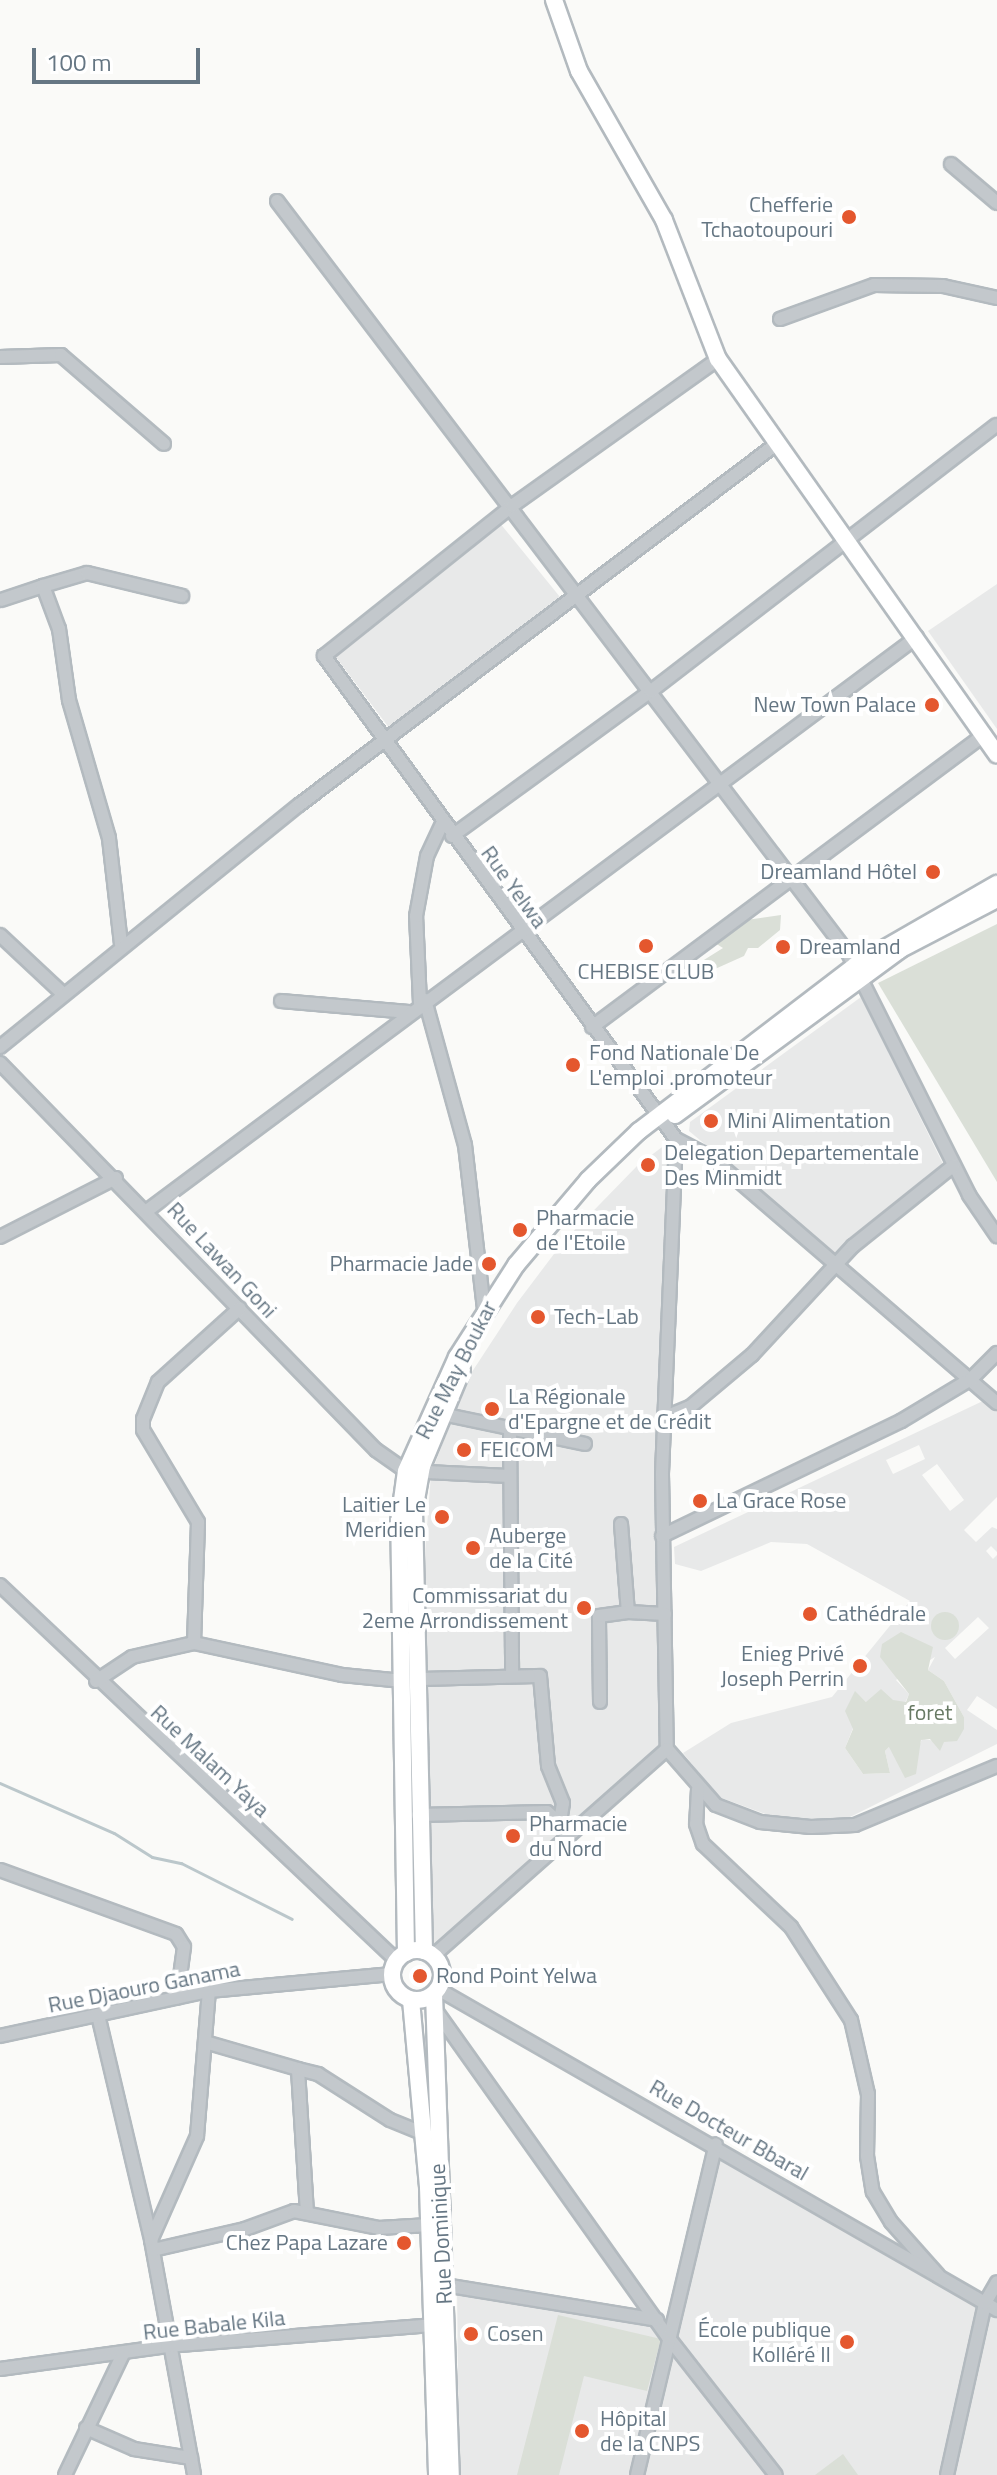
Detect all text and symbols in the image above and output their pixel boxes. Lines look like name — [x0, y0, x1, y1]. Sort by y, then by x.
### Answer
scale bar — [36, 32, 204, 82]
text: 100 m — [46, 44, 112, 80]
place label: Chefferie Tchaotoupouri — [701, 191, 833, 242]
marker: Chefferie Tchaotoupouri — [840, 208, 858, 226]
place label: New Town Palace — [754, 692, 916, 718]
marker: New Town Palace — [923, 696, 941, 714]
street label: Rue Yelwa — [475, 841, 553, 933]
place label: Dreamland Hôtel — [760, 859, 917, 885]
marker: Dreamland Hôtel — [924, 863, 942, 881]
place label: Dreamland — [799, 934, 901, 960]
marker: CHEBISE CLUB — [637, 937, 655, 955]
marker: Dreamland — [774, 938, 792, 956]
place label: CHEBISE CLUB — [578, 959, 714, 985]
place label: Fond Nationale De L'emploi .promoteur — [589, 1039, 773, 1090]
marker: Fond Nationale De L'emploi .promoteur — [564, 1056, 582, 1074]
place label: Mini Alimentation — [727, 1108, 891, 1134]
marker: Mini Alimentation — [702, 1112, 720, 1130]
place label: Delegation Departementale Des Minmidt — [664, 1139, 919, 1190]
marker: Delegation Departementale Des Minmidt — [639, 1156, 657, 1174]
street label: Rue Lawan Goni — [162, 1197, 282, 1323]
place label: Pharmacie de l'Etoile — [536, 1204, 634, 1256]
marker: Pharmacie de l'Etoile — [511, 1221, 529, 1239]
place label: Pharmacie Jade — [330, 1251, 473, 1277]
marker: Pharmacie Jade — [480, 1255, 498, 1273]
street label: Rue May Boukar — [410, 1296, 502, 1444]
place label: Tech-Lab — [554, 1304, 639, 1330]
marker: Tech-Lab — [529, 1308, 547, 1326]
place label: La Régionale d'Epargne et de Crédit — [508, 1383, 711, 1434]
marker: La Régionale d'Epargne et de Crédit — [483, 1400, 501, 1418]
place label: FEICOM — [480, 1437, 554, 1463]
marker: FEICOM — [455, 1441, 473, 1459]
place label: La Grace Rose — [716, 1488, 846, 1514]
place label: Laitier Le Meridien — [342, 1491, 426, 1542]
marker: La Grace Rose — [691, 1492, 709, 1510]
marker: Laitier Le Meridien — [433, 1508, 451, 1526]
place label: Auberge de la Cité — [489, 1522, 573, 1574]
marker: Auberge de la Cité — [464, 1539, 482, 1557]
place label: Commissariat du 2eme Arrondissement — [362, 1582, 568, 1634]
marker: Commissariat du 2eme Arrondissement — [575, 1599, 593, 1617]
place label: Cathédrale — [826, 1601, 926, 1627]
marker: Cathédrale — [801, 1605, 819, 1623]
place label: Enieg Privé Joseph Perrin — [721, 1640, 844, 1692]
marker: Enieg Privé Joseph Perrin — [851, 1657, 869, 1675]
street label: Rue Malam Yaya — [145, 1699, 275, 1823]
park label: foret — [908, 1700, 952, 1726]
place label: Pharmacie du Nord — [529, 1810, 627, 1862]
marker: Pharmacie du Nord — [504, 1827, 522, 1845]
street label: Rue Djaouro Ganama — [46, 1955, 242, 2019]
place label: Rond Point Yelwa — [436, 1963, 597, 1989]
marker: Rond Point Yelwa — [411, 1967, 429, 1985]
street label: Rue Docteur Bbaral — [645, 2074, 813, 2186]
street label: Rue Dominique — [424, 2163, 458, 2305]
place label: Chez Papa Lazare — [226, 2230, 388, 2256]
marker: Chez Papa Lazare — [395, 2234, 413, 2252]
street label: Rue Babale Kila — [142, 2304, 286, 2346]
place label: École publique Kolléré II — [698, 2316, 831, 2368]
place label: Cosen — [487, 2321, 544, 2347]
marker: Cosen — [462, 2325, 480, 2343]
marker: École publique Kolléré II — [838, 2333, 856, 2351]
place label: Hôpital de la CNPS — [600, 2405, 700, 2456]
marker: Hôpital de la CNPS — [571, 2420, 593, 2442]

